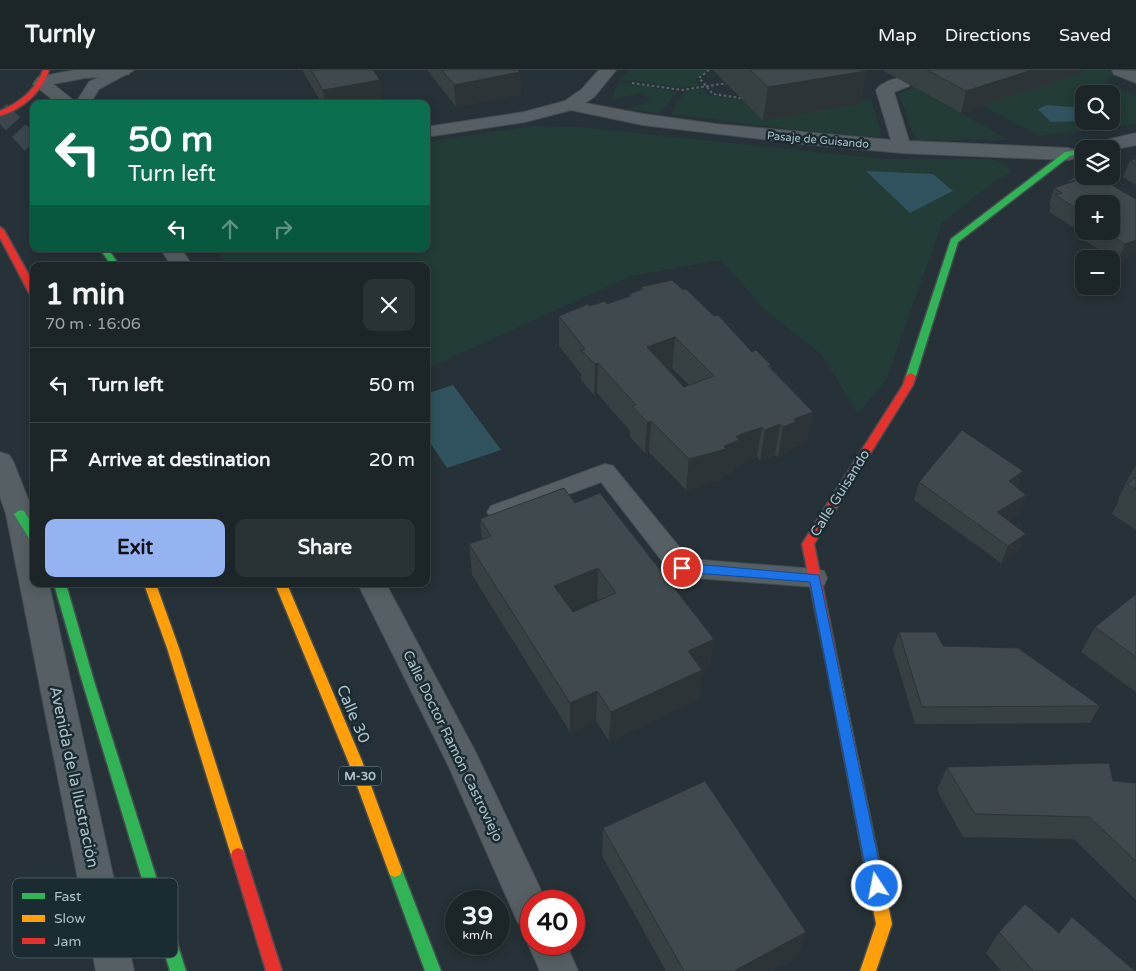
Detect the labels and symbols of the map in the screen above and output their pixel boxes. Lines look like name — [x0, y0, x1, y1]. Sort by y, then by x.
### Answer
street label: Pasaje de Guisando — [767, 129, 870, 151]
street label: Calle Guisando — [807, 446, 873, 540]
pin — [661, 547, 703, 589]
street label: Calle Doctor Ramón Castroviejo — [399, 648, 507, 844]
street label: Calle 30 — [332, 682, 374, 746]
street label: Avenida de la Ilustración — [45, 684, 103, 870]
road number: M-30 — [339, 766, 381, 786]
position arrow — [850, 859, 902, 911]
legend — [12, 878, 178, 958]
text: Fast — [54, 888, 82, 905]
speed limit sign: 40 — [520, 890, 585, 955]
text: Slow — [54, 910, 86, 927]
text: Jam — [54, 933, 81, 950]

